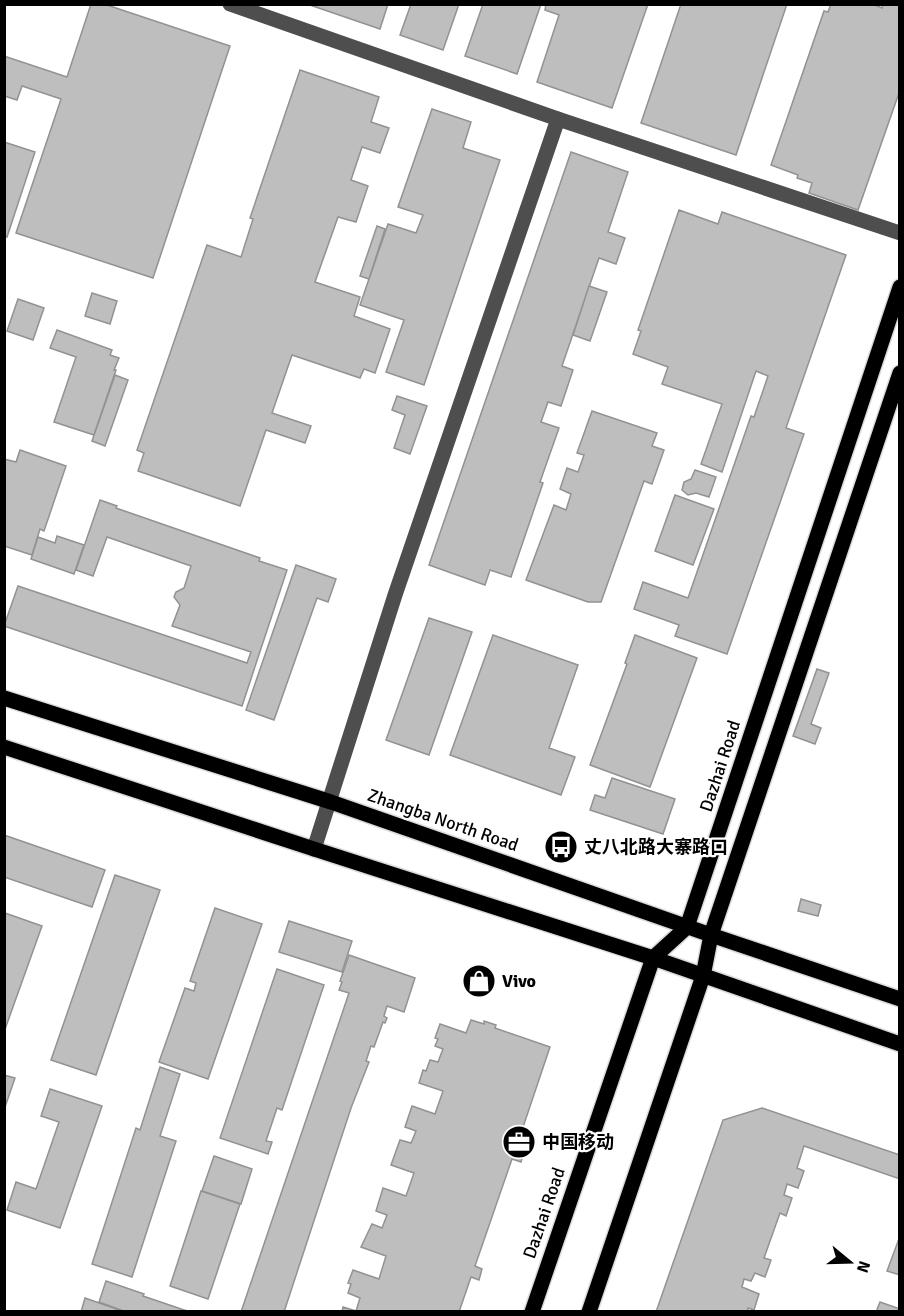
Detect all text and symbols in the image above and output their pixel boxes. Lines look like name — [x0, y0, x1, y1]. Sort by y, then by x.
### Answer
street label: Dazhai Road — [695, 717, 745, 815]
street label: Zhangba North Road — [365, 784, 521, 856]
bus stop icon: 丈八北路大寨路口 — [543, 829, 579, 865]
place label: 丈八北路大寨路口 — [584, 836, 728, 858]
shop icon: Vivo — [461, 963, 497, 999]
place label: Vivo — [502, 970, 536, 992]
office icon: 中国移动 — [501, 1124, 537, 1160]
place label: 中国移动 — [542, 1131, 614, 1153]
street label: Dazhai Road — [518, 1165, 570, 1261]
north arrow — [820, 1232, 880, 1292]
text: N — [852, 1258, 875, 1275]

